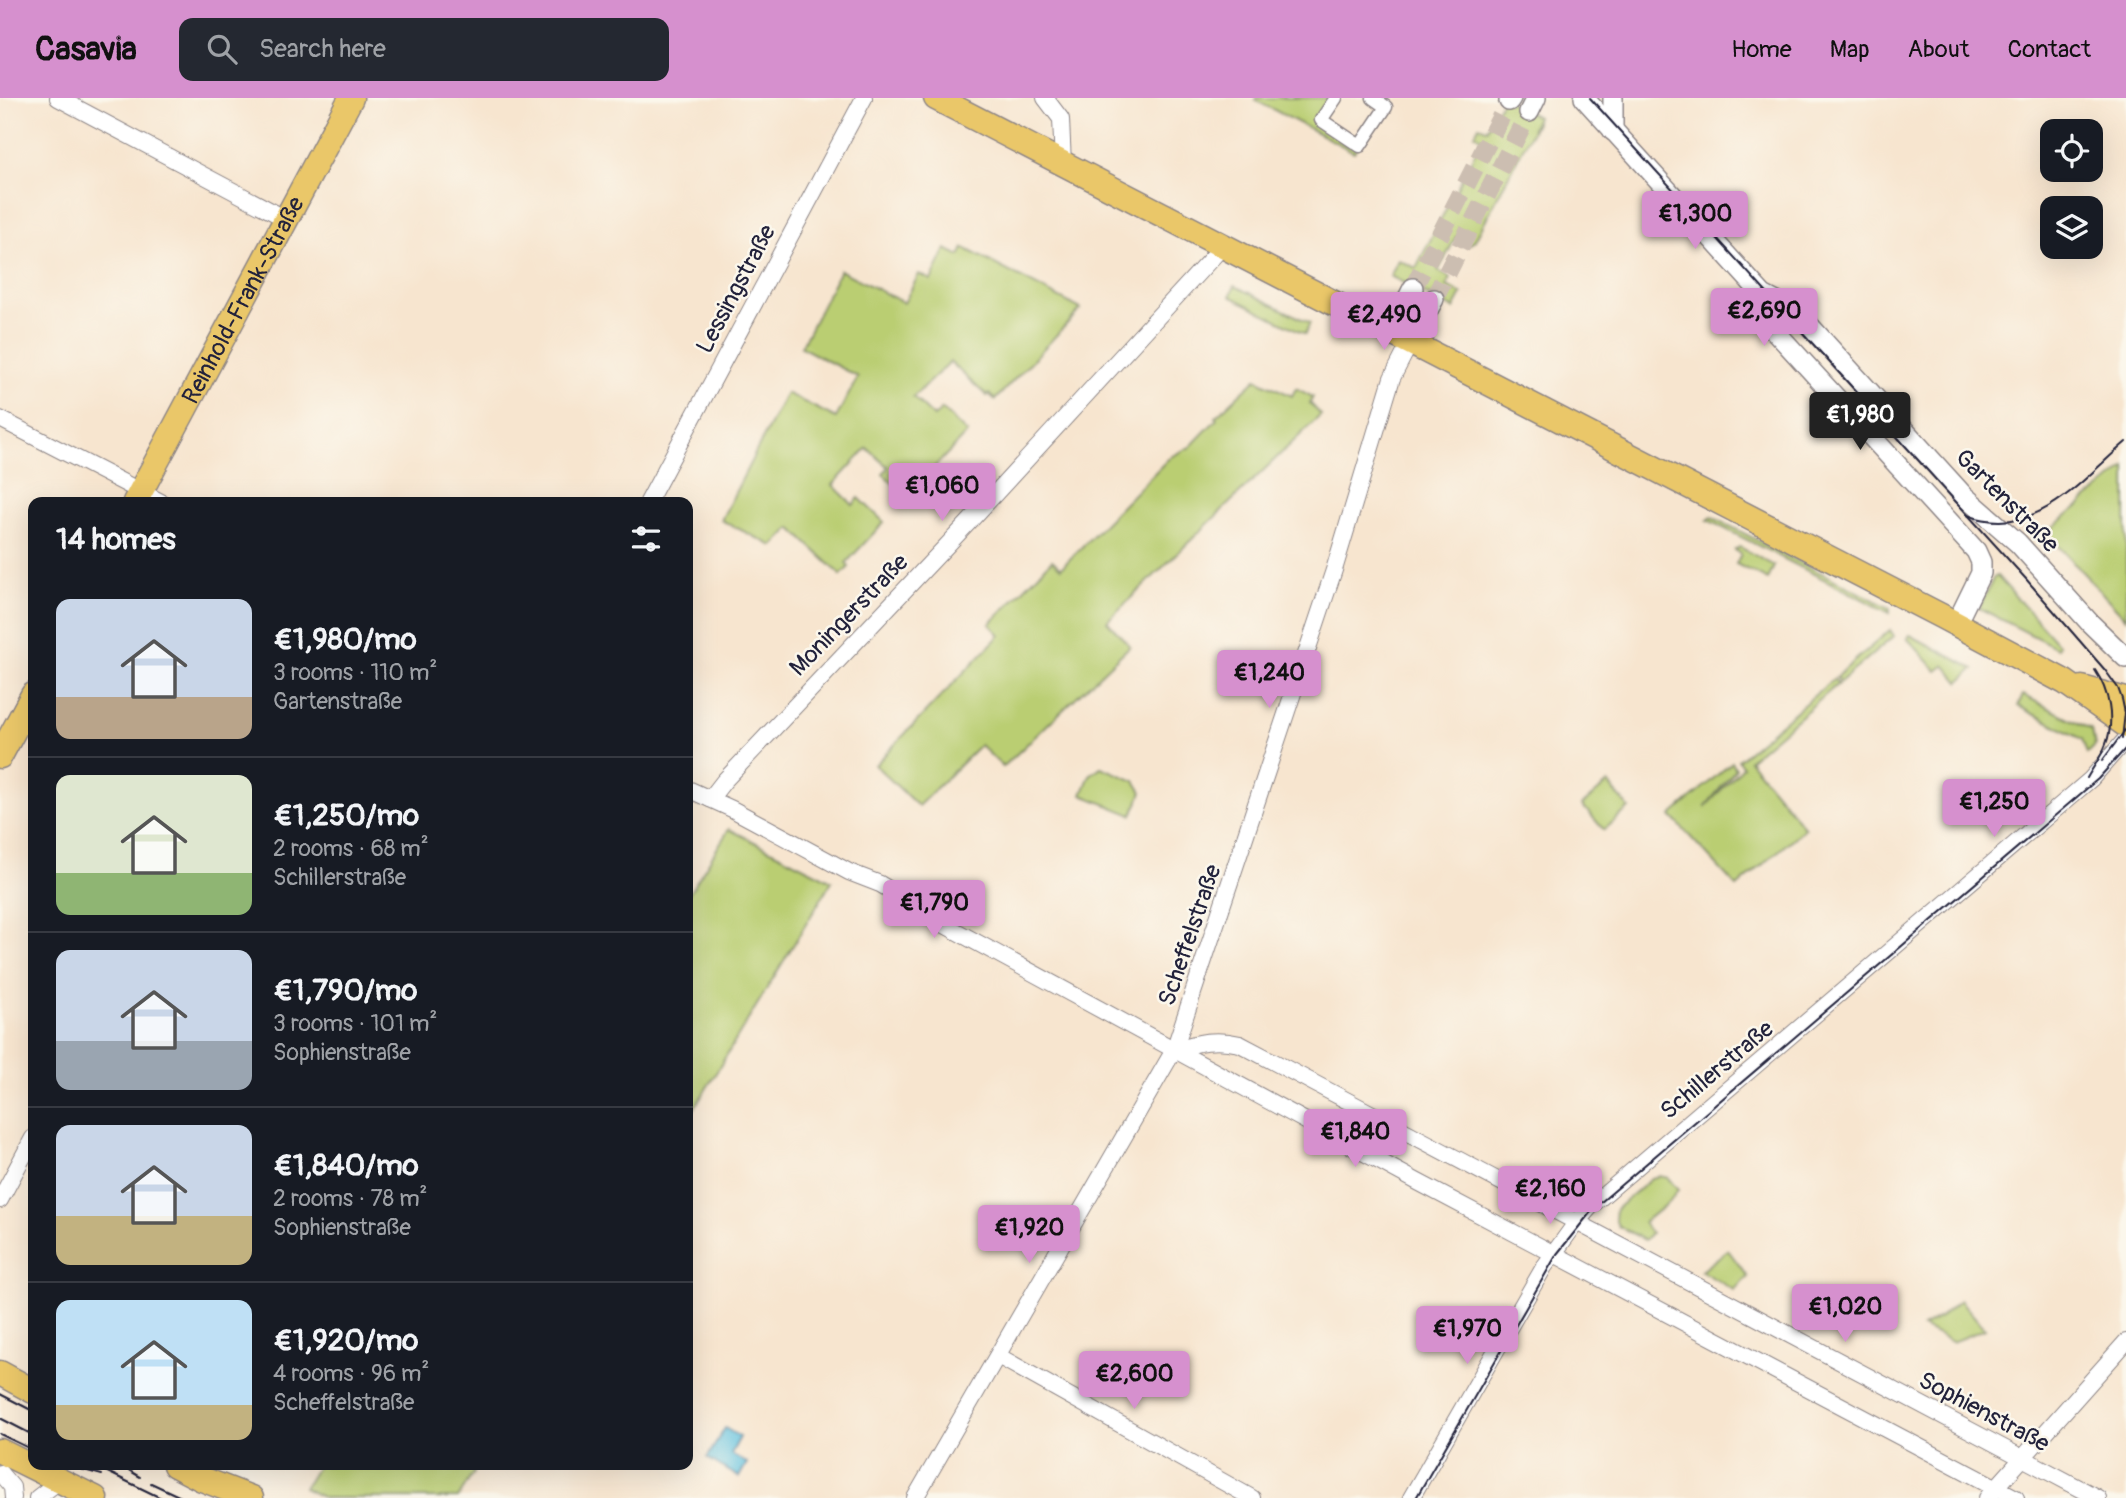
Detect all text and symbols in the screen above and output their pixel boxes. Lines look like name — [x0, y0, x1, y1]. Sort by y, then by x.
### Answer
search box — [179, 18, 669, 81]
text: Casavia — [35, 29, 137, 70]
icon: search — [203, 30, 241, 68]
text: Search here — [259, 33, 386, 65]
text: Home — [1731, 35, 1792, 64]
text: Map — [1830, 35, 1870, 64]
text: About — [1908, 35, 1970, 64]
text: Contact — [2008, 35, 2091, 64]
map controls — [2040, 119, 2103, 259]
button: locate — [2040, 119, 2103, 182]
street label: Reinhold-Frank-Straße — [176, 191, 310, 409]
pin: €1,300 — [1638, 192, 1752, 251]
button: layers — [2040, 196, 2103, 259]
text: €1,300 — [1658, 199, 1732, 228]
street label: Lessingstraße — [690, 220, 782, 358]
pin: €2,690 — [1707, 288, 1821, 348]
pin: €2,490 — [1327, 292, 1441, 352]
text: €2,690 — [1727, 296, 1801, 325]
text: €2,490 — [1347, 300, 1421, 329]
pin: €1,980 — [1803, 392, 1917, 452]
text: €1,980 — [1825, 400, 1895, 429]
street label: Gartenstraße — [1949, 443, 2065, 559]
pin: €1,060 — [885, 464, 999, 523]
text: €1,060 — [905, 471, 979, 500]
icon: filters — [627, 520, 665, 558]
text: 14 homes — [56, 521, 176, 558]
street label: Moningerstraße — [783, 548, 915, 682]
text: €1,980/mo — [273, 621, 417, 658]
icon: home — [112, 627, 196, 711]
pin: €1,240 — [1212, 650, 1326, 710]
text: 3 rooms · 110 m² — [273, 658, 437, 687]
text: €1,240 — [1233, 658, 1305, 687]
text: Gartenstraße — [273, 687, 402, 716]
pin: €1,250 — [1937, 780, 2051, 839]
text: €1,250 — [1958, 787, 2030, 816]
text: €1,250/mo — [273, 797, 419, 834]
icon: home — [112, 803, 196, 887]
text: 2 rooms · 68 m² — [273, 834, 429, 863]
street label: Scheffelstraße — [1152, 860, 1228, 1009]
text: Schillerstraße — [273, 863, 406, 892]
pin: €1,790 — [877, 880, 991, 940]
text: €1,790 — [899, 888, 969, 917]
text: €1,790/mo — [273, 972, 417, 1009]
icon: home — [112, 978, 196, 1062]
text: 3 rooms · 101 m² — [273, 1009, 437, 1038]
street label: Schillerstraße — [1655, 1014, 1780, 1126]
text: Sophienstraße — [273, 1038, 411, 1067]
pin: €1,840 — [1298, 1110, 1412, 1169]
text: €1,840 — [1320, 1117, 1390, 1146]
text: €1,840/mo — [273, 1147, 419, 1184]
icon: home — [112, 1153, 196, 1237]
pin: €2,160 — [1493, 1166, 1607, 1226]
text: €2,160 — [1514, 1174, 1586, 1203]
text: 2 rooms · 78 m² — [273, 1184, 427, 1213]
pin: €1,920 — [972, 1206, 1086, 1265]
text: Sophienstraße — [273, 1213, 411, 1242]
text: €1,920 — [994, 1213, 1064, 1242]
pin: €1,020 — [1788, 1284, 1902, 1344]
text: €1,020 — [1808, 1292, 1882, 1321]
pin: €1,970 — [1410, 1306, 1524, 1366]
text: €1,970 — [1432, 1314, 1502, 1343]
text: €1,920/mo — [273, 1322, 418, 1359]
icon: home — [112, 1328, 196, 1412]
pin: €2,600 — [1077, 1352, 1191, 1411]
text: 4 rooms · 96 m² — [273, 1359, 429, 1388]
text: €2,600 — [1095, 1359, 1173, 1388]
street label: Sophienstraße — [1914, 1365, 2054, 1459]
text: Scheffelstraße — [273, 1388, 414, 1417]

